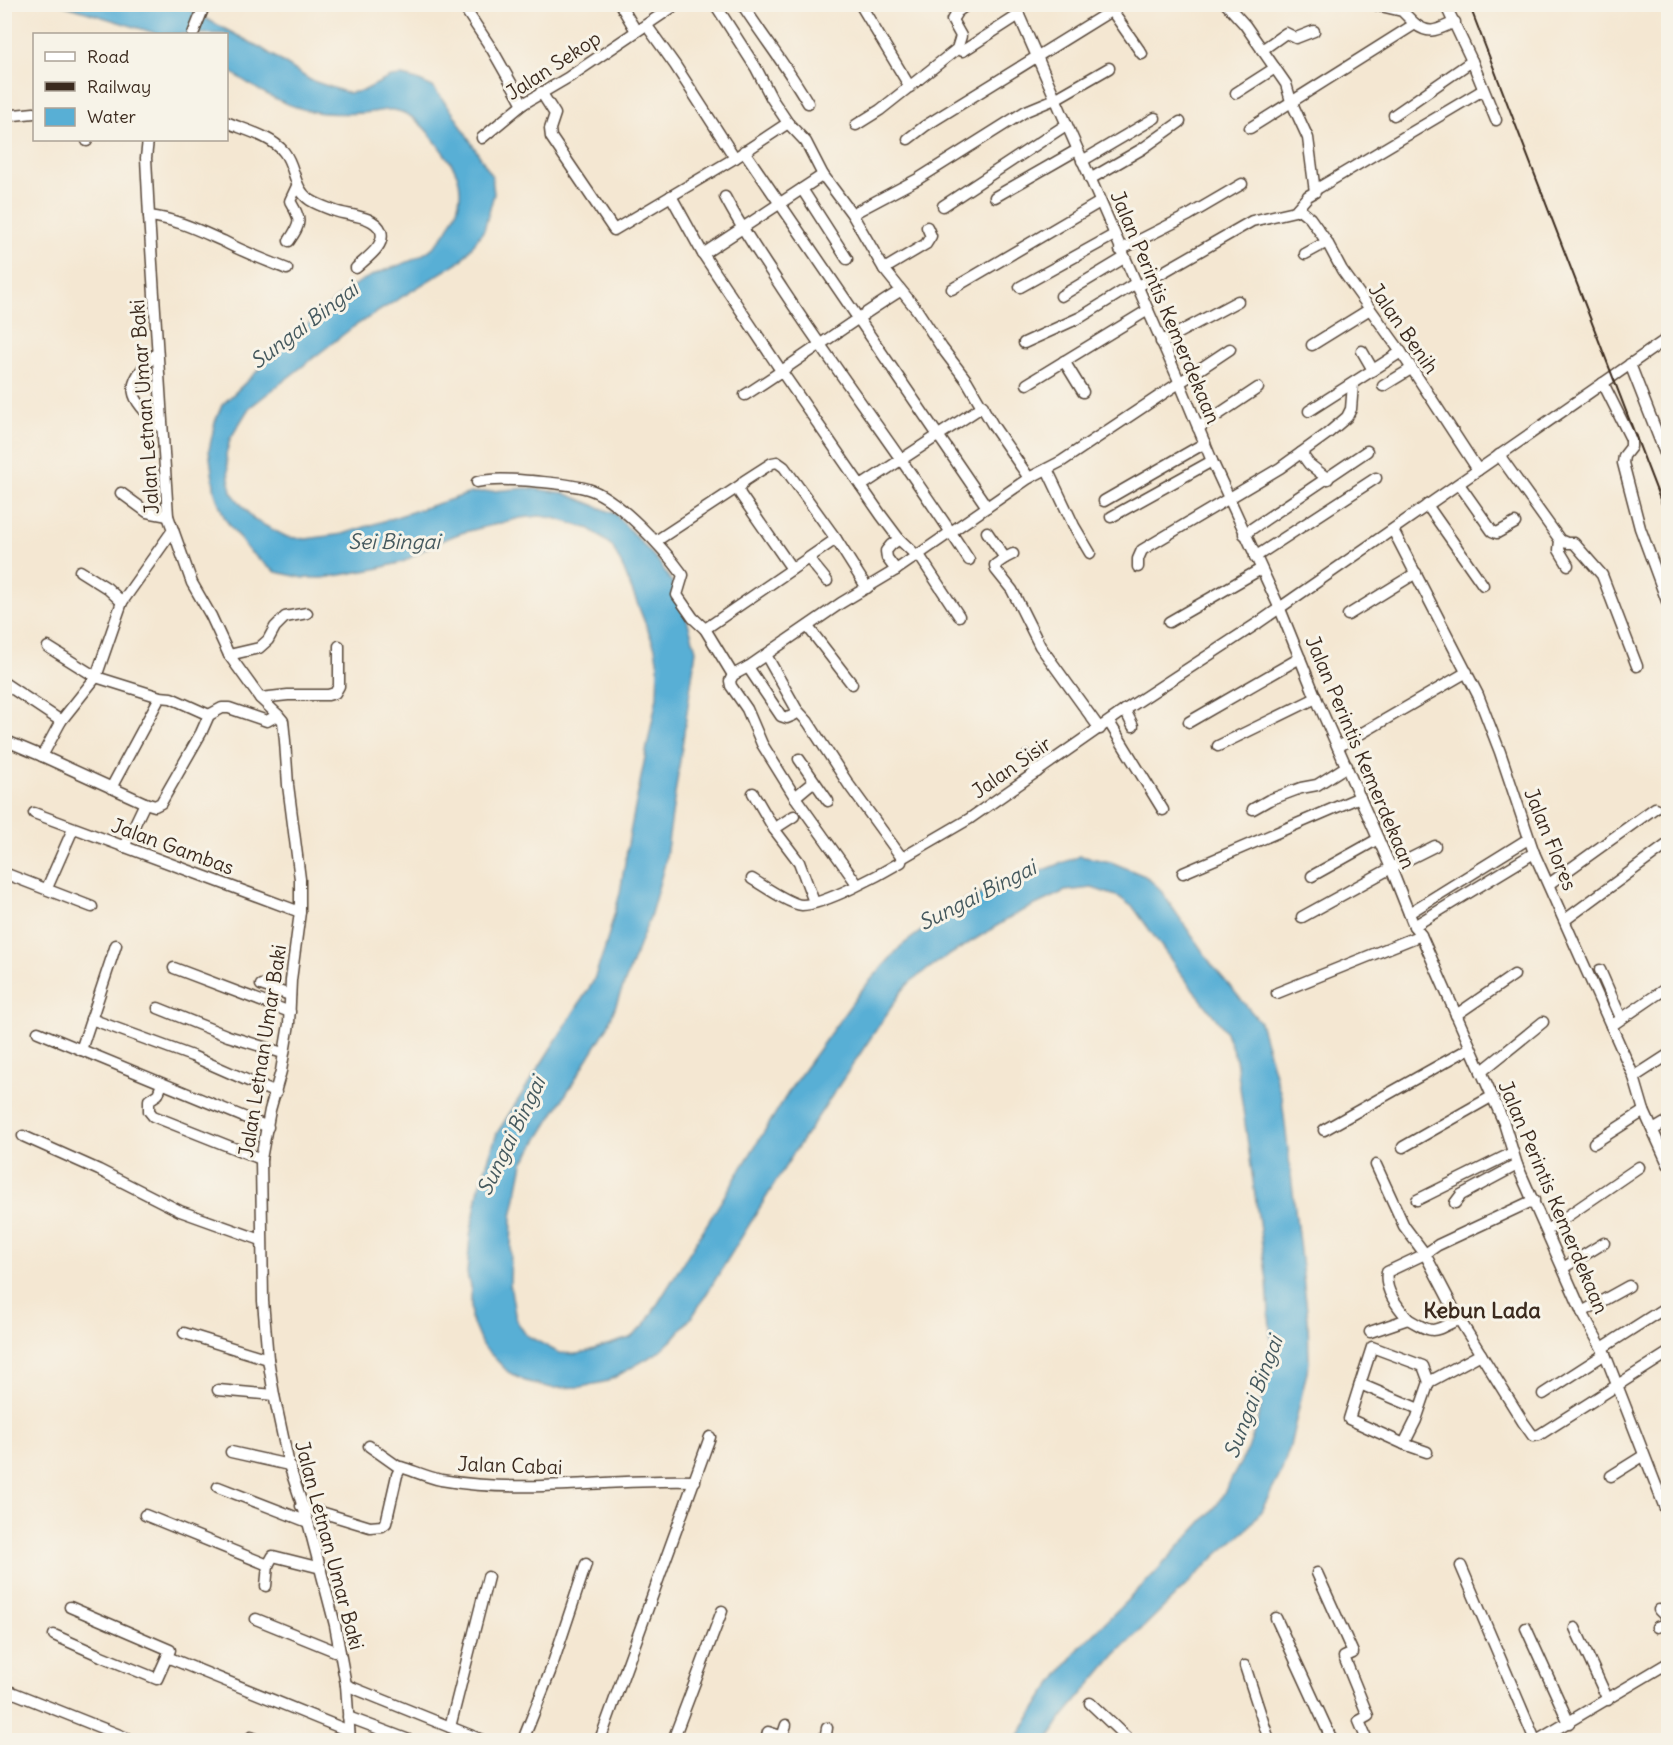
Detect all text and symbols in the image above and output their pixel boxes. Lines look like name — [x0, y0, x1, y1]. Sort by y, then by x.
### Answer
street label: Jalan Sekop — [501, 25, 605, 105]
legend — [33, 33, 228, 141]
text: Road — [87, 45, 130, 68]
text: Railway — [87, 75, 151, 98]
text: Water — [87, 105, 137, 128]
street label: Jalan Perintis Kemerdekaan — [1106, 187, 1226, 427]
water label: Sungai Bingai — [245, 274, 365, 374]
street label: Jalan Benih — [1364, 278, 1444, 378]
street label: Jalan Letnan Umar Baki — [124, 299, 164, 515]
water label: Sei Bingai — [348, 528, 442, 555]
street label: Jalan Perintis Kemerdekaan — [1301, 632, 1421, 872]
street label: Jalan Sisir — [967, 731, 1055, 803]
street label: Jalan Flores — [1519, 784, 1583, 894]
street label: Jalan Gambas — [108, 812, 238, 880]
water label: Sungai Bingai — [914, 853, 1042, 936]
street label: Jalan Letnan Umar Baki — [233, 943, 291, 1159]
water label: Sungai Bingai — [471, 1070, 552, 1200]
street label: Jalan Perintis Kemerdekaan — [1494, 1077, 1614, 1317]
district label: Kebun Lada — [1423, 1296, 1541, 1324]
water label: Sungai Bingai — [1217, 1330, 1289, 1462]
street label: Jalan Letnan Umar Baki — [290, 1438, 370, 1652]
street label: Jalan Cabai — [457, 1451, 563, 1479]

